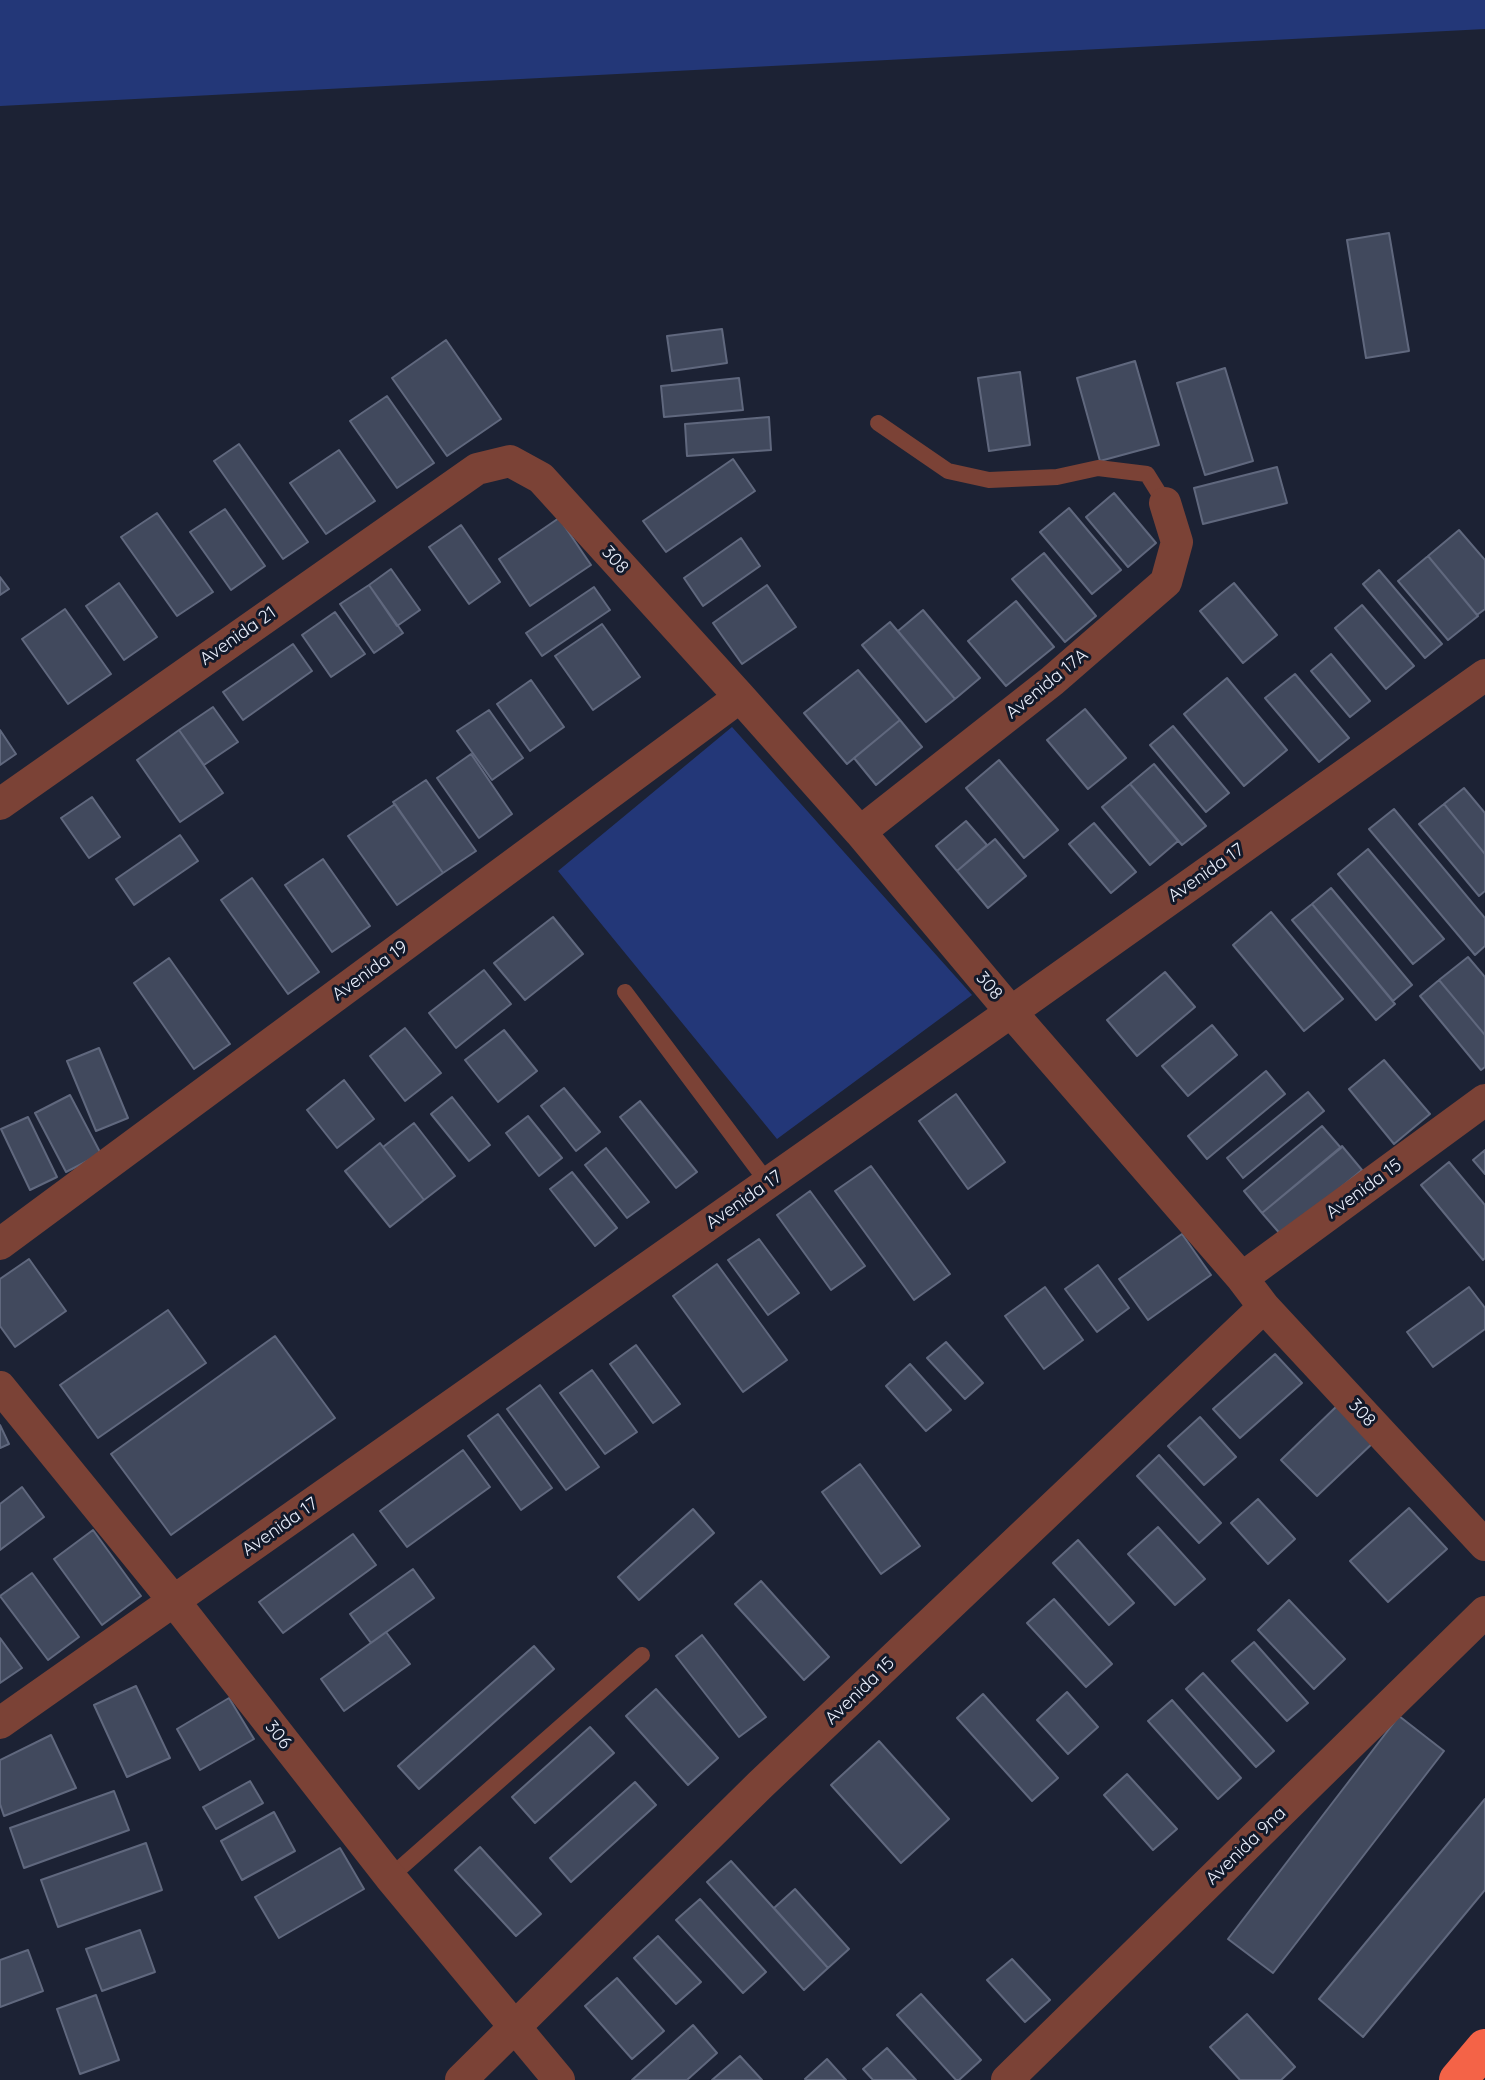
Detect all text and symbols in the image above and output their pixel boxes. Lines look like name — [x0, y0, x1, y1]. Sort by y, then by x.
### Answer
street label: 308 — [597, 542, 633, 578]
street label: Avenida 21 — [196, 602, 280, 670]
street label: Avenida 17A — [1002, 644, 1092, 724]
street label: Avenida 17 — [1164, 839, 1248, 907]
street label: Avenida 19 — [328, 936, 412, 1006]
street label: 308 — [971, 968, 1007, 1004]
street label: Avenida 15 — [1322, 1154, 1406, 1224]
street label: Avenida 17 — [702, 1166, 786, 1234]
street label: 308 — [1344, 1395, 1380, 1431]
street label: Avenida 17 — [238, 1493, 322, 1561]
street label: Avenida 15 — [821, 1653, 899, 1729]
street label: 306 — [260, 1717, 296, 1753]
street label: Avenida 9na — [1201, 1802, 1291, 1890]

